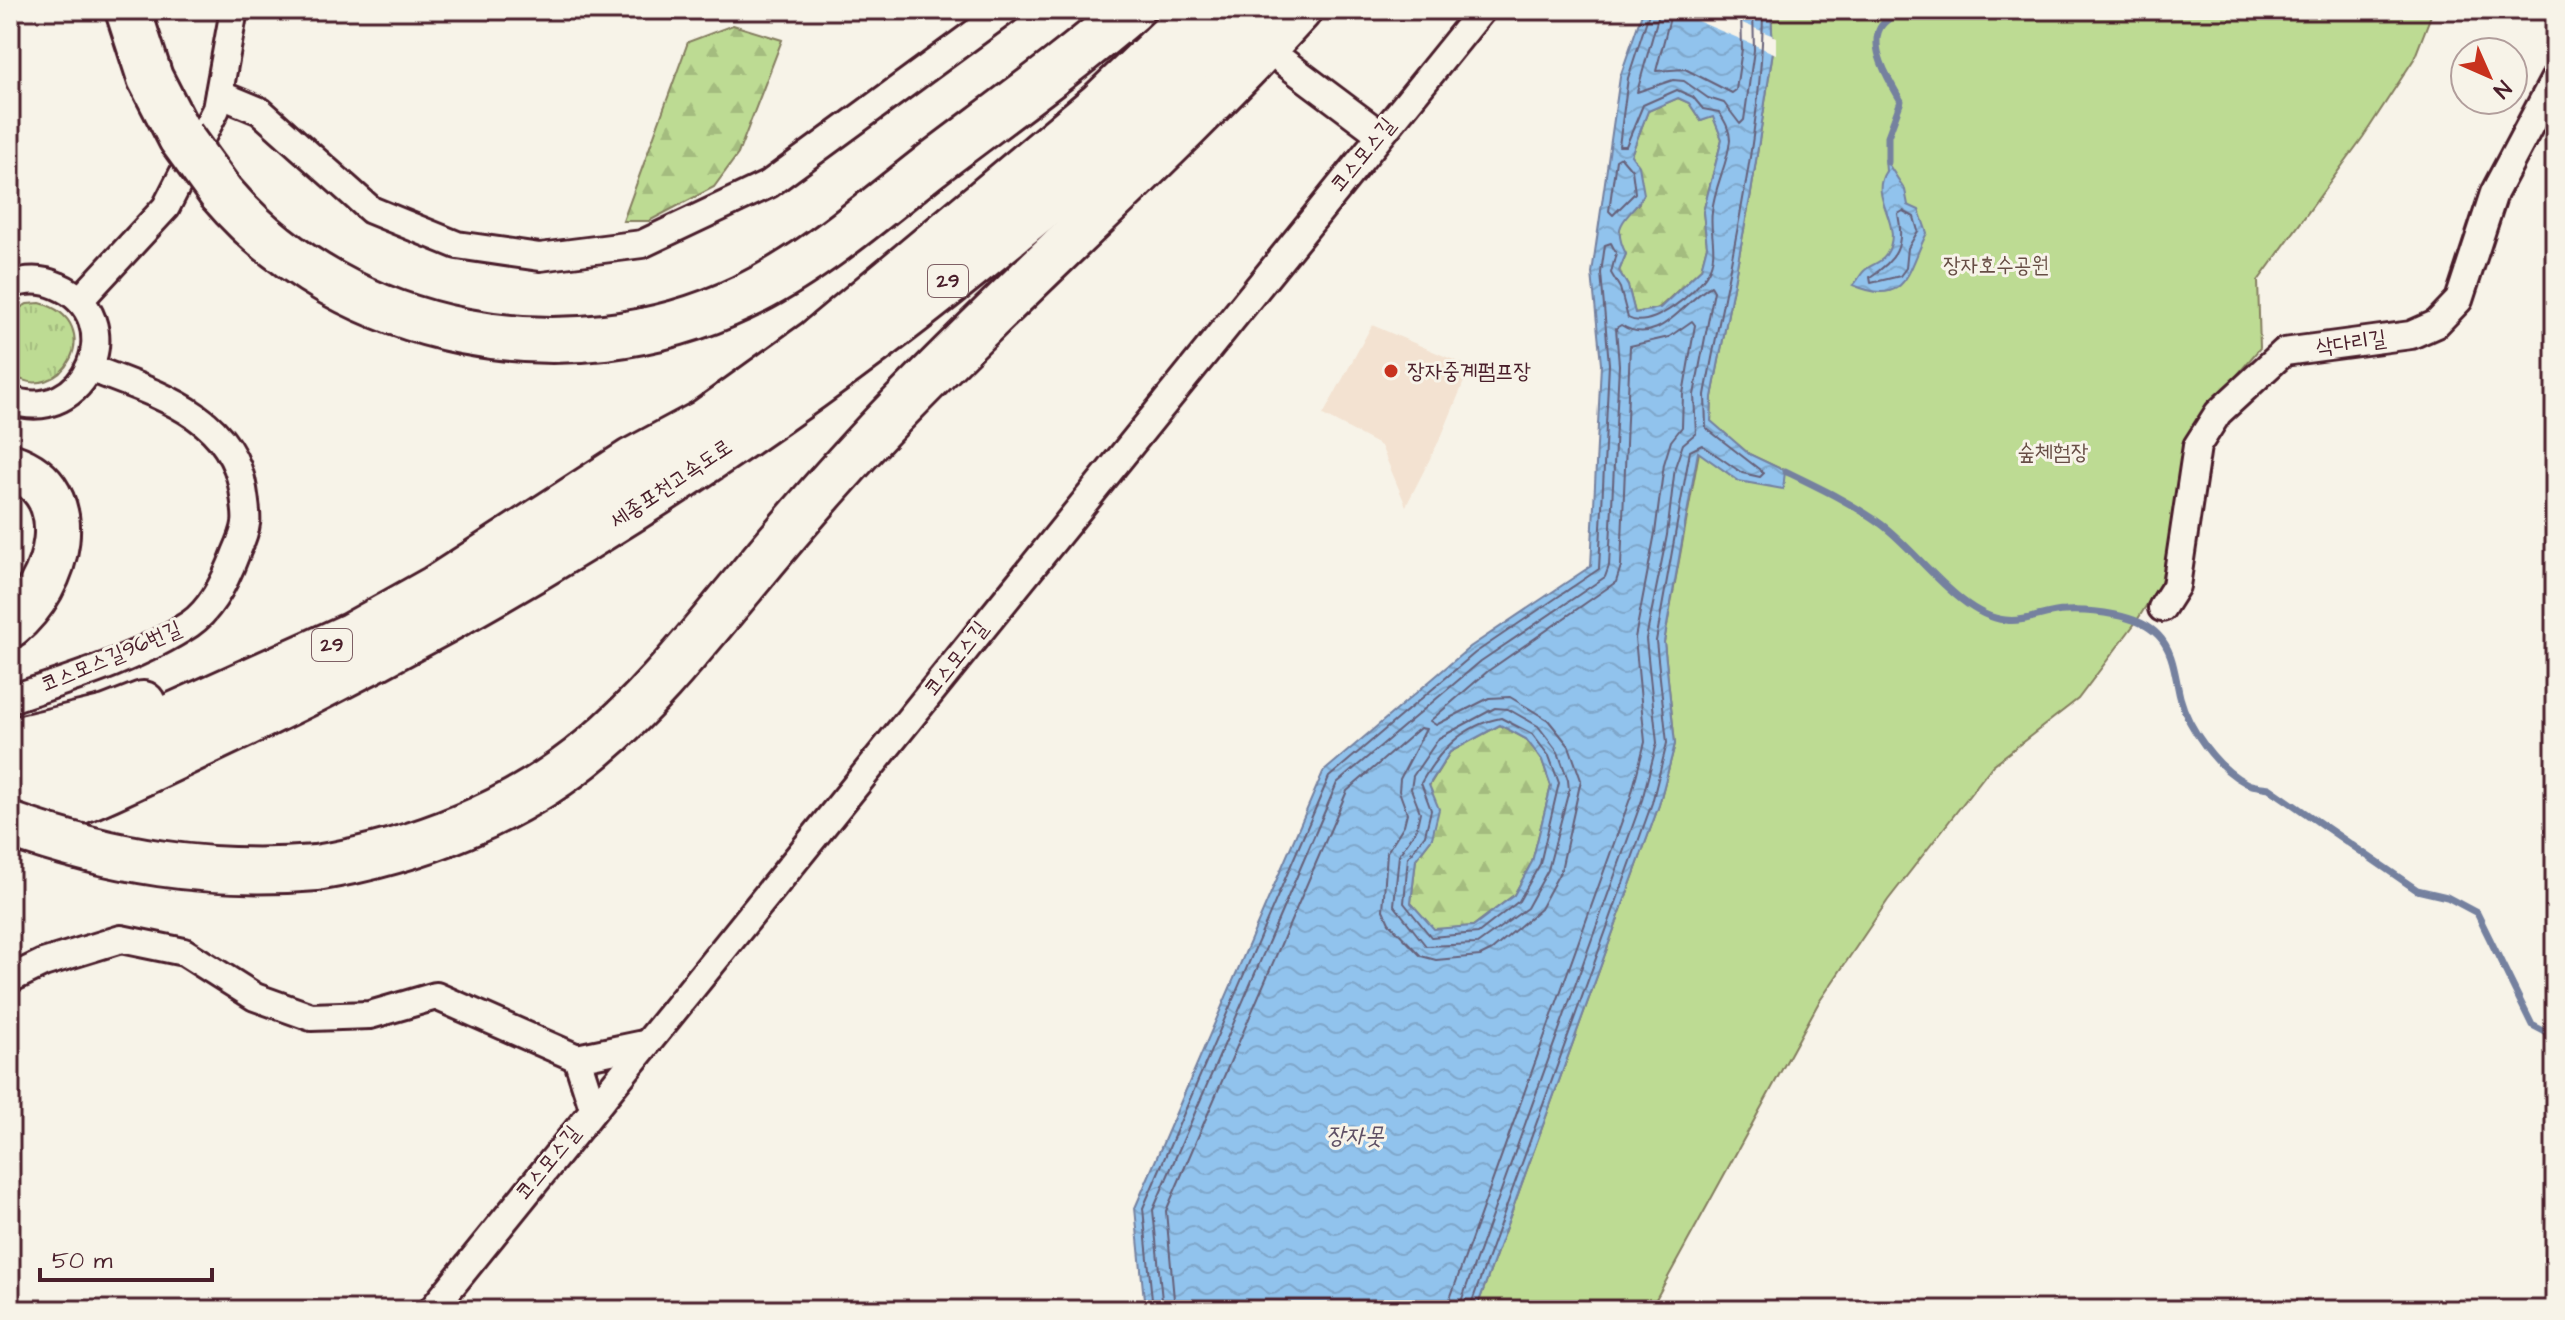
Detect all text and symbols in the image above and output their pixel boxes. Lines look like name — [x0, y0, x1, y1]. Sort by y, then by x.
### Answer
north arrow — [2449, 36, 2529, 116]
text: N — [2486, 73, 2518, 105]
street label: 코스모스길 — [1323, 111, 1403, 199]
park label: 장자호수공원 — [1943, 250, 2049, 281]
road number: 29 — [928, 265, 968, 297]
street label: 삭다리길 — [2314, 323, 2389, 363]
place label: 장자중계펌프장 — [1407, 356, 1531, 387]
marker: 장자중계펌프장 — [1382, 362, 1400, 380]
street label: 세종포천고속도로 — [604, 432, 738, 536]
park label: 숲체험장 — [2018, 437, 2089, 468]
street label: 코스모스길96번길 — [36, 613, 186, 701]
street label: 코스모스길 — [917, 614, 996, 703]
road number: 29 — [312, 629, 352, 661]
street label: 코스모스길 — [508, 1119, 588, 1207]
water label: 장자못 — [1326, 1119, 1385, 1153]
scale bar — [40, 1232, 212, 1282]
text: 50 m — [52, 1244, 113, 1278]

